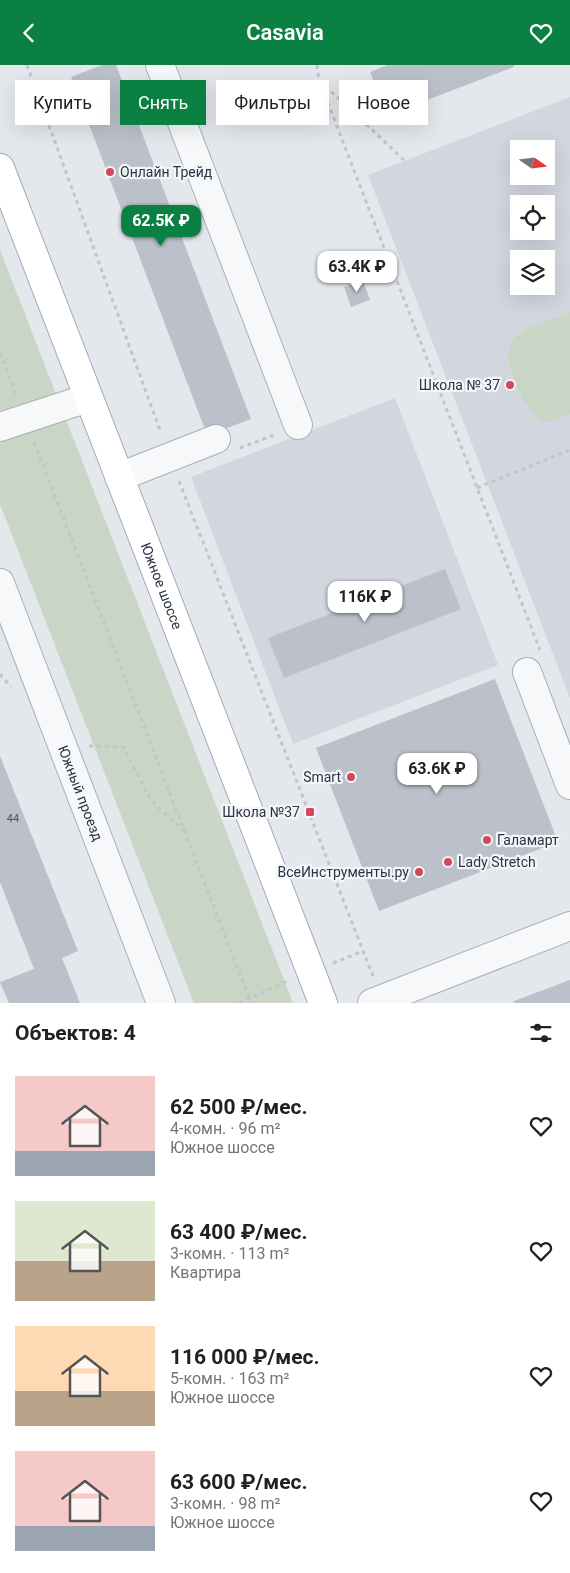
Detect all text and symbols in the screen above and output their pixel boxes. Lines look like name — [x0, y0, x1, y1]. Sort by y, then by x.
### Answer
icon: back — [15, 19, 43, 47]
icon: heart — [527, 19, 555, 47]
text: Casavia — [246, 20, 324, 45]
chip: Купить — [15, 80, 110, 125]
chip: Снять — [120, 80, 206, 125]
chip: Фильтры — [216, 80, 329, 125]
chip: Новое — [339, 80, 428, 125]
north arrow — [510, 140, 555, 185]
map controls — [510, 140, 555, 295]
place label: Онлайн Трейд — [120, 164, 213, 180]
marker: Онлайн Трейд — [104, 166, 116, 178]
button: locate — [510, 195, 555, 240]
pin: 62.5K ₽ — [115, 205, 207, 247]
text: 62.5K ₽ — [132, 211, 190, 230]
button: layers — [510, 250, 555, 295]
pin: 63.4K ₽ — [311, 251, 403, 293]
text: 63.4K ₽ — [328, 257, 386, 276]
place label: Школа № 37 — [419, 377, 500, 393]
marker: Школа № 37 — [504, 379, 516, 391]
street label: Южное шоссе — [138, 540, 186, 631]
pin: 116K ₽ — [324, 581, 406, 623]
text: 116K ₽ — [339, 587, 391, 606]
street label: Южный проезд — [55, 743, 106, 844]
pin: 63.6K ₽ — [391, 753, 483, 795]
text: 63.6K ₽ — [408, 759, 466, 778]
place label: Smart — [303, 769, 341, 785]
marker: Smart — [345, 771, 357, 783]
place label: Школа №37 — [222, 804, 300, 820]
marker: Школа №37 — [304, 806, 316, 818]
house number: 44 — [7, 812, 19, 825]
place label: Галамарт — [497, 832, 559, 848]
marker: Галамарт — [481, 834, 493, 846]
place label: Lady Stretch — [458, 854, 536, 870]
marker: Lady Stretch — [442, 856, 454, 868]
place label: ВсеИнструменты.ру — [277, 864, 409, 880]
marker: ВсеИнструменты.ру — [413, 866, 425, 878]
icon: filters — [527, 1019, 555, 1047]
text: Объектов: 4 — [15, 1021, 136, 1045]
text: 62 500 ₽/мес. — [170, 1095, 308, 1119]
icon: home — [55, 1096, 115, 1156]
icon: heart — [527, 1112, 555, 1140]
text: 4-комн. · 96 m² — [170, 1119, 280, 1138]
text: Южное шоссе — [170, 1138, 275, 1157]
text: 63 400 ₽/мес. — [170, 1220, 308, 1244]
icon: home — [55, 1221, 115, 1281]
icon: heart — [527, 1237, 555, 1265]
text: 3-комн. · 113 m² — [170, 1244, 289, 1263]
text: Квартира — [170, 1263, 241, 1282]
text: 116 000 ₽/мес. — [170, 1345, 320, 1369]
icon: home — [55, 1346, 115, 1406]
icon: heart — [527, 1362, 555, 1390]
text: 5-комн. · 163 m² — [170, 1369, 289, 1388]
text: Южное шоссе — [170, 1388, 275, 1407]
text: 63 600 ₽/мес. — [170, 1470, 308, 1494]
icon: home — [55, 1471, 115, 1531]
icon: heart — [527, 1487, 555, 1515]
text: 3-комн. · 98 m² — [170, 1494, 280, 1513]
text: Южное шоссе — [170, 1513, 275, 1532]

